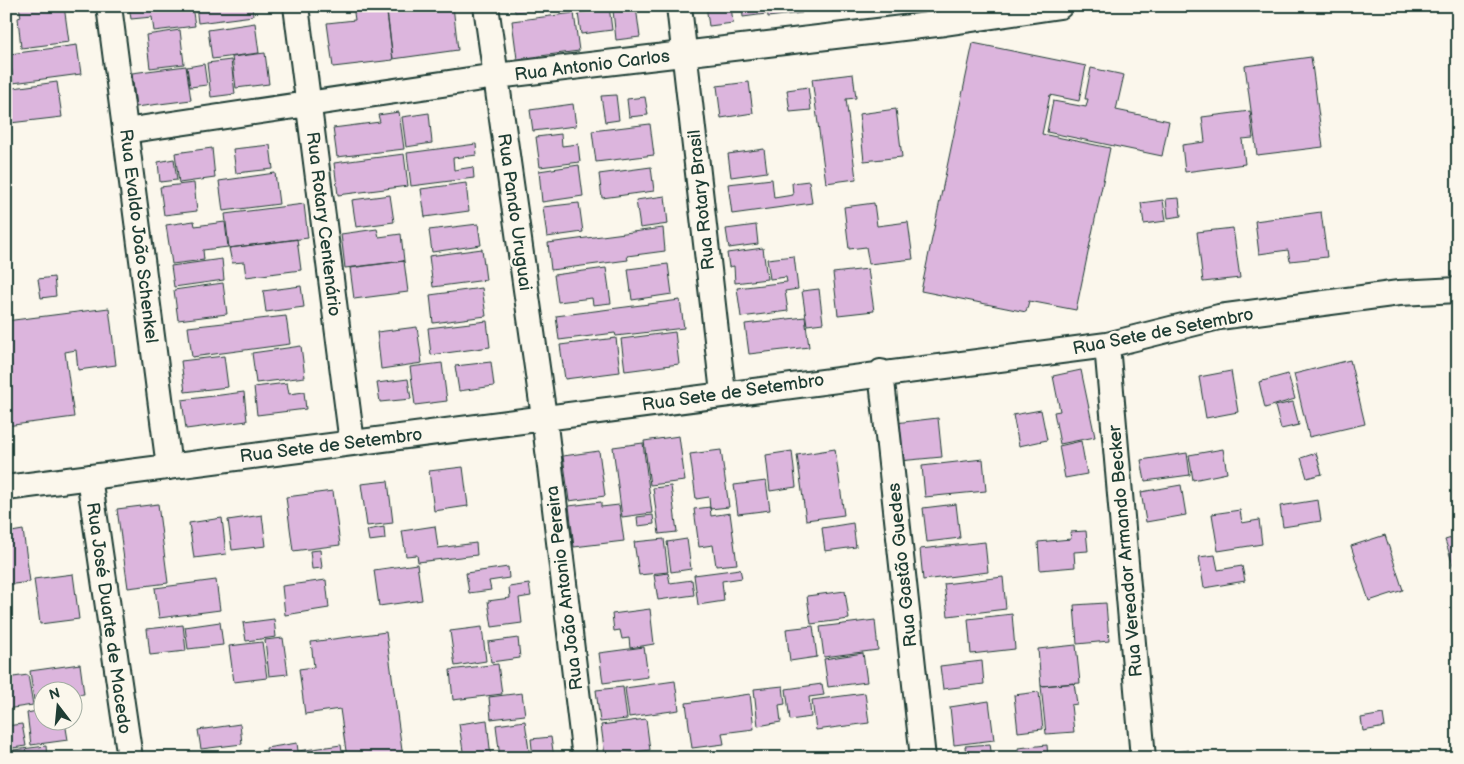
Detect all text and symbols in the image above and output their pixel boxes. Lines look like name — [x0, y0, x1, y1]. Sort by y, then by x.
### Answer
street label: Rua Antonio Carlos — [513, 46, 671, 85]
street label: Rua Evaldo João Schenkel — [115, 128, 162, 344]
street label: Rua Rotary Brasil — [684, 129, 719, 271]
street label: Rua Rotary Centenário — [302, 131, 345, 317]
street label: Rua Pando Uruguai — [493, 132, 536, 292]
street label: Rua Sete de Setembro — [1071, 304, 1255, 359]
street label: Rua Sete de Setembro — [641, 369, 826, 416]
street label: Rua Sete de Setembro — [239, 424, 424, 467]
street label: Rua Vereador Armando Becker — [1104, 424, 1147, 678]
street label: Rua Gastão Guedes — [883, 482, 922, 648]
street label: Rua João Antonio Pereira — [542, 484, 587, 691]
street label: Rua José Duarte de Macedo — [82, 501, 135, 735]
north arrow — [32, 682, 82, 732]
text: N — [47, 684, 62, 704]

